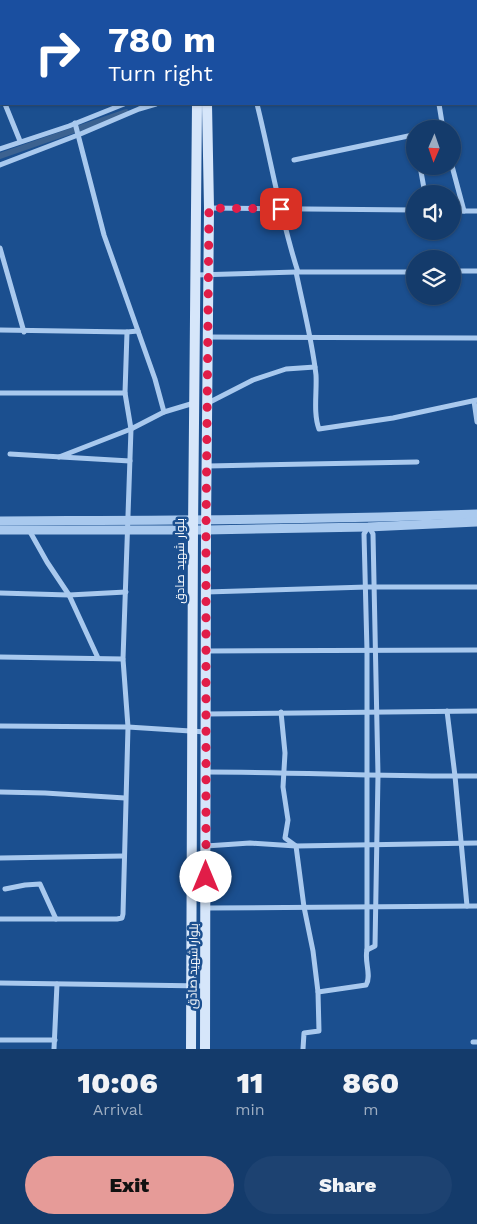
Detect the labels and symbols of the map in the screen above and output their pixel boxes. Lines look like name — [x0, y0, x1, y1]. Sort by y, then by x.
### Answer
north arrow — [406, 120, 461, 175]
pin — [260, 188, 302, 230]
street label: بلوار شهید صادق — [173, 518, 187, 604]
position arrow — [179, 850, 231, 902]
street label: بلوار شهید صادق — [185, 923, 201, 1009]

